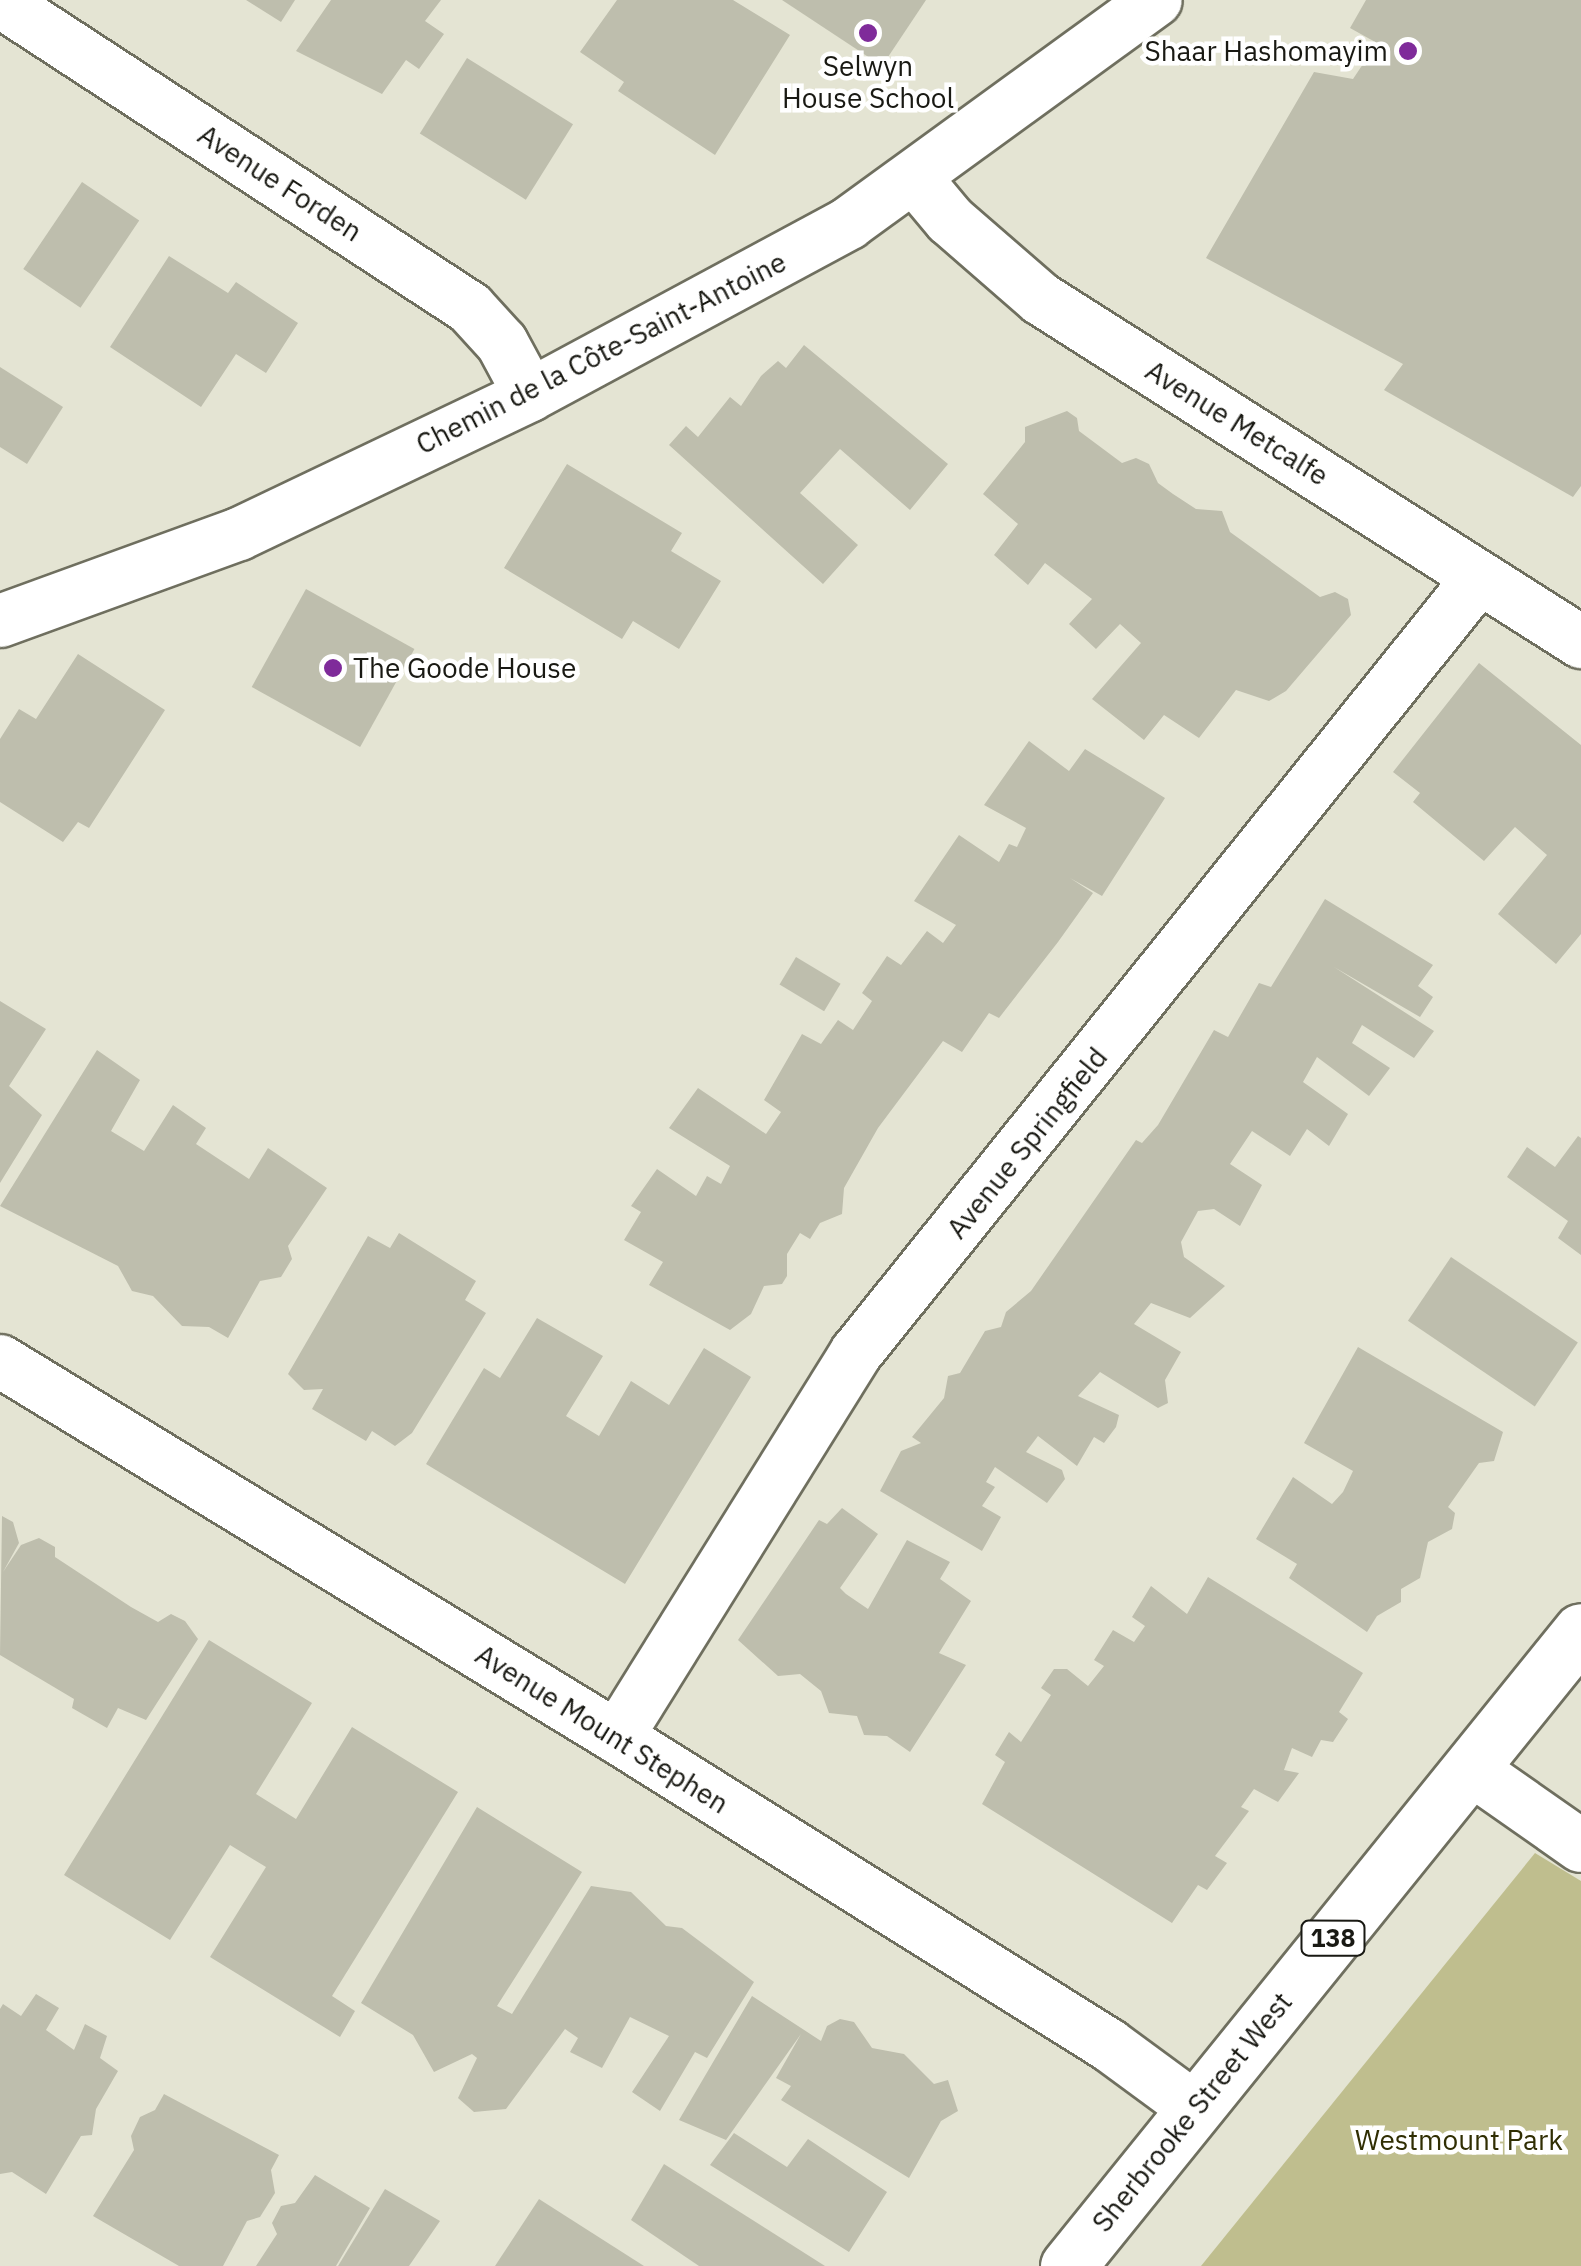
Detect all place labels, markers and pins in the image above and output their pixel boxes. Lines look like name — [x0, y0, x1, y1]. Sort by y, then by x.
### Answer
marker: Selwyn House School — [857, 22, 879, 44]
place label: Shaar Hashomayim — [1144, 34, 1388, 68]
marker: Shaar Hashomayim — [1397, 40, 1419, 62]
place label: Selwyn House School — [782, 49, 954, 115]
place label: The Goode House — [353, 651, 576, 685]
marker: The Goode House — [322, 657, 344, 679]

